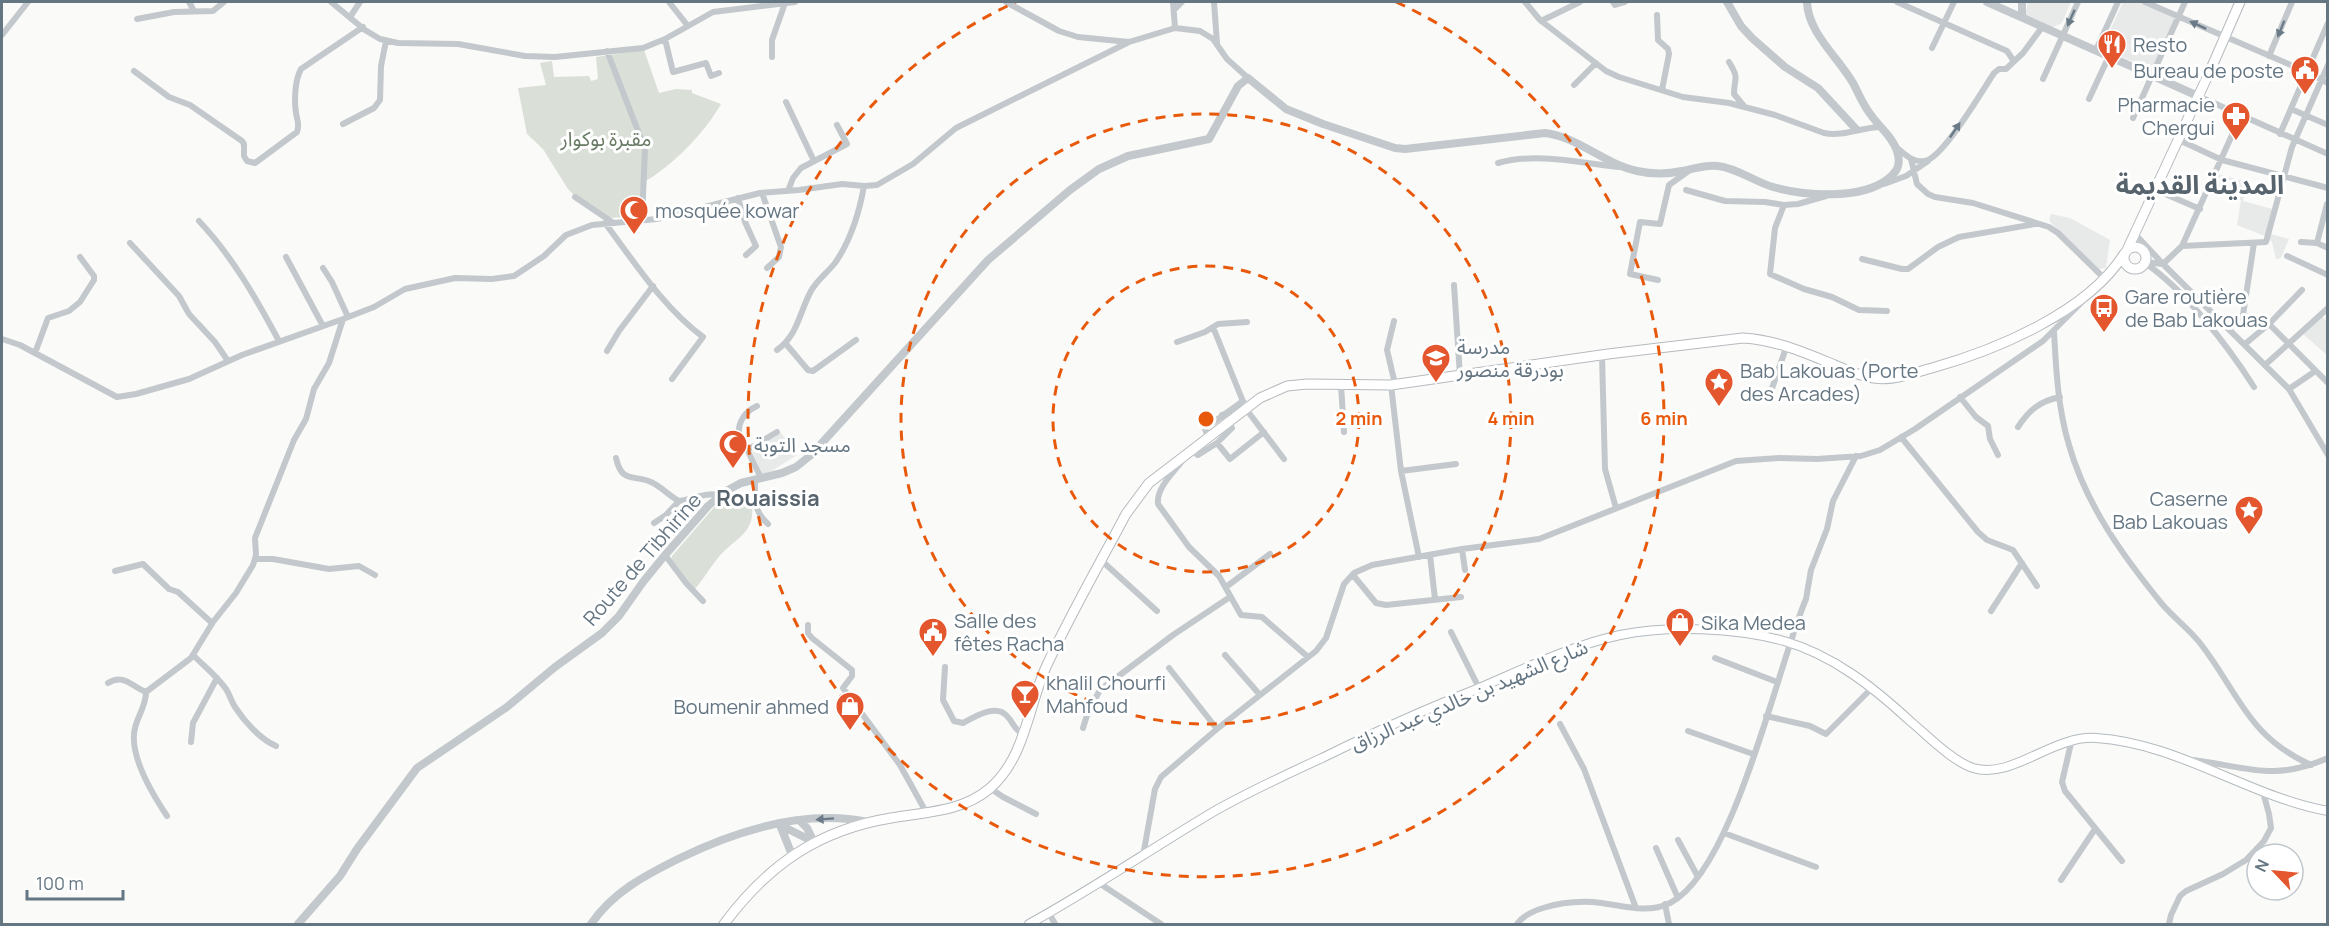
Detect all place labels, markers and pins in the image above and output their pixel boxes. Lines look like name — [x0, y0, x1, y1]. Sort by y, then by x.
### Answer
restaurant icon: Resto — [2096, 28, 2128, 70]
place label: Resto — [2133, 31, 2187, 58]
public building icon: Bureau de poste — [2289, 54, 2321, 96]
place label: Bureau de poste — [2133, 57, 2284, 84]
place label: Pharmacie Chergui — [2118, 91, 2215, 141]
pharmacy icon: Pharmacie Chergui — [2220, 100, 2252, 142]
mosque icon: mosquée kowar — [618, 194, 650, 236]
place label: mosquée kowar — [655, 197, 799, 224]
place label: Gare routière de Bab Lakouas — [2125, 283, 2268, 333]
bus stop icon: Gare routière de Bab Lakouas — [2088, 292, 2120, 334]
place label: مدرسة بودرقة منصور — [1456, 333, 1564, 383]
school or university icon: مدرسة بودرقة منصور — [1420, 342, 1452, 384]
place label: Bab Lakouas (Porte des Arcades) — [1740, 357, 1918, 407]
place icon: Bab Lakouas (Porte des Arcades) — [1703, 366, 1735, 408]
centre of rings — [1196, 409, 1216, 429]
mosque icon: مسجد التوبة — [717, 428, 749, 470]
place label: مسجد التوبة — [754, 431, 851, 458]
place label: Caserne Bab Lakouas — [2112, 485, 2228, 535]
place icon: Caserne Bab Lakouas — [2233, 494, 2265, 536]
shop icon: Sika Medea — [1664, 606, 1696, 648]
place label: Salle des fêtes Racha — [954, 607, 1064, 657]
place label: Sika Medea — [1701, 609, 1806, 636]
public building icon: Salle des fêtes Racha — [917, 616, 949, 658]
place label: khalil Chourfi Mahfoud — [1046, 669, 1166, 719]
bar icon: khalil Chourfi Mahfoud — [1009, 678, 1041, 720]
shop icon: Boumenir ahmed — [834, 690, 866, 732]
place label: Boumenir ahmed — [674, 693, 829, 720]

